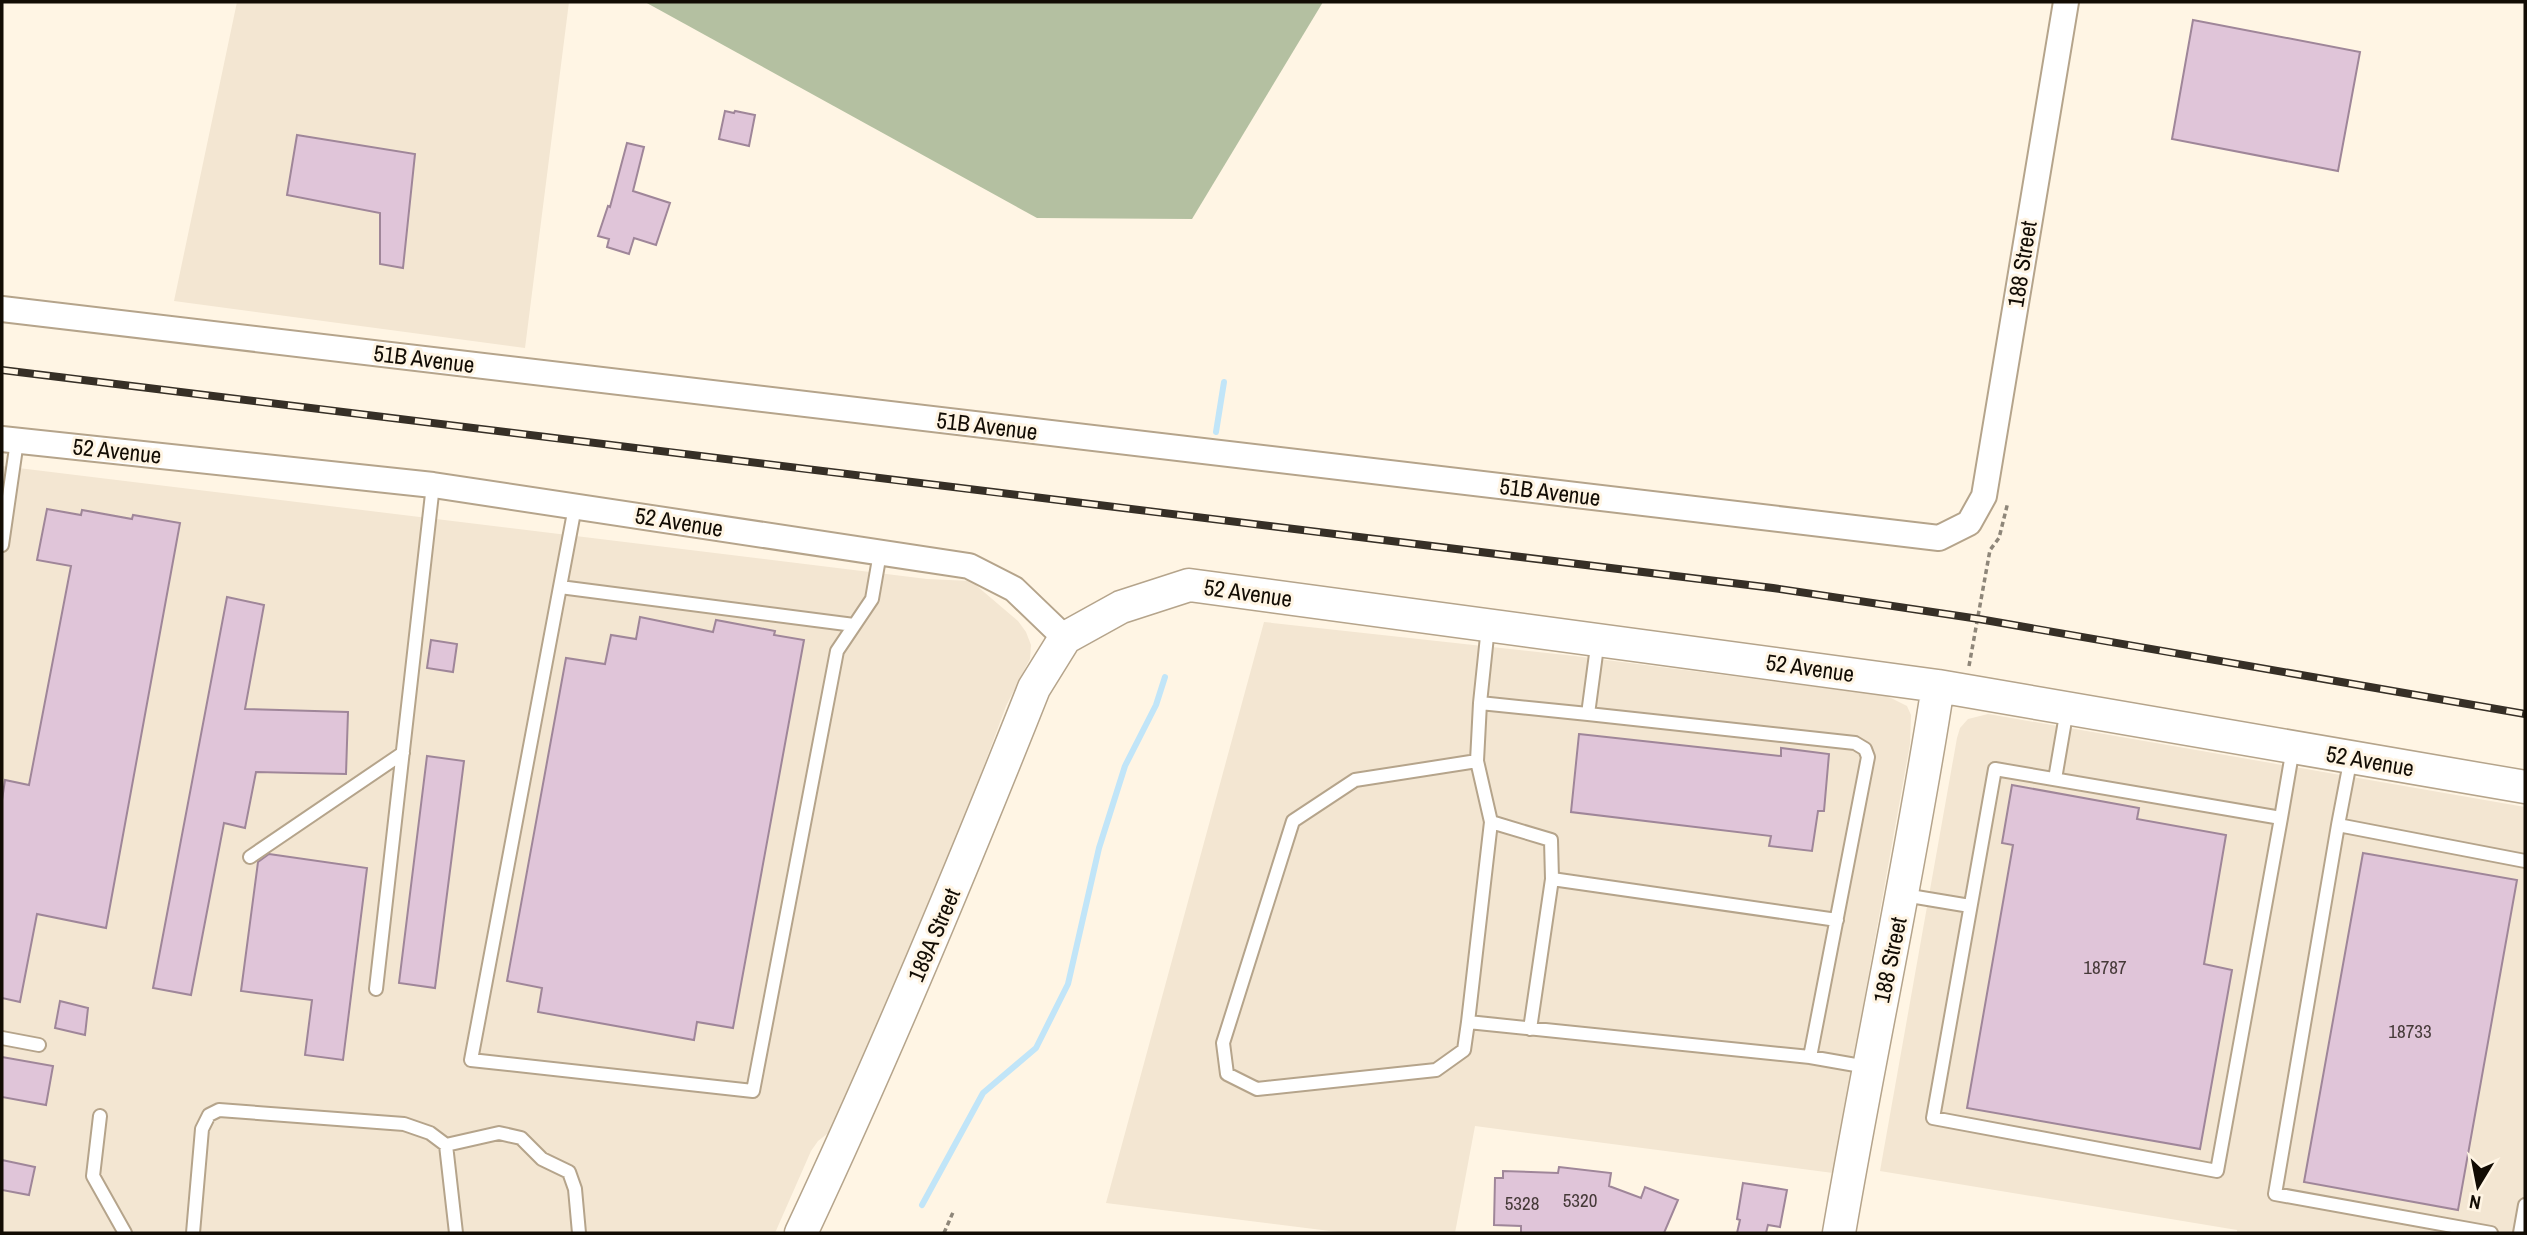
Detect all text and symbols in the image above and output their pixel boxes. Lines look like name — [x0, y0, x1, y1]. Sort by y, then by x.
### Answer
street label: 188 Street — [1999, 219, 2044, 309]
street label: 51B Avenue — [372, 337, 476, 380]
street label: 51B Avenue — [935, 404, 1039, 447]
street label: 52 Avenue — [71, 430, 163, 471]
street label: 51B Avenue — [1498, 470, 1602, 513]
street label: 52 Avenue — [633, 499, 725, 544]
street label: 52 Avenue — [1202, 571, 1294, 614]
street label: 52 Avenue — [1764, 646, 1856, 689]
street label: 52 Avenue — [2324, 738, 2417, 783]
street label: 189A Street — [900, 883, 967, 986]
street label: 188 Street — [1865, 914, 1914, 1006]
house number: 18787 — [2083, 954, 2127, 980]
house number: 18733 — [2388, 1018, 2432, 1044]
north arrow — [2443, 1151, 2513, 1221]
house number: 5320 — [1563, 1187, 1597, 1213]
text: N — [2467, 1189, 2483, 1217]
house number: 5328 — [1505, 1190, 1539, 1216]

